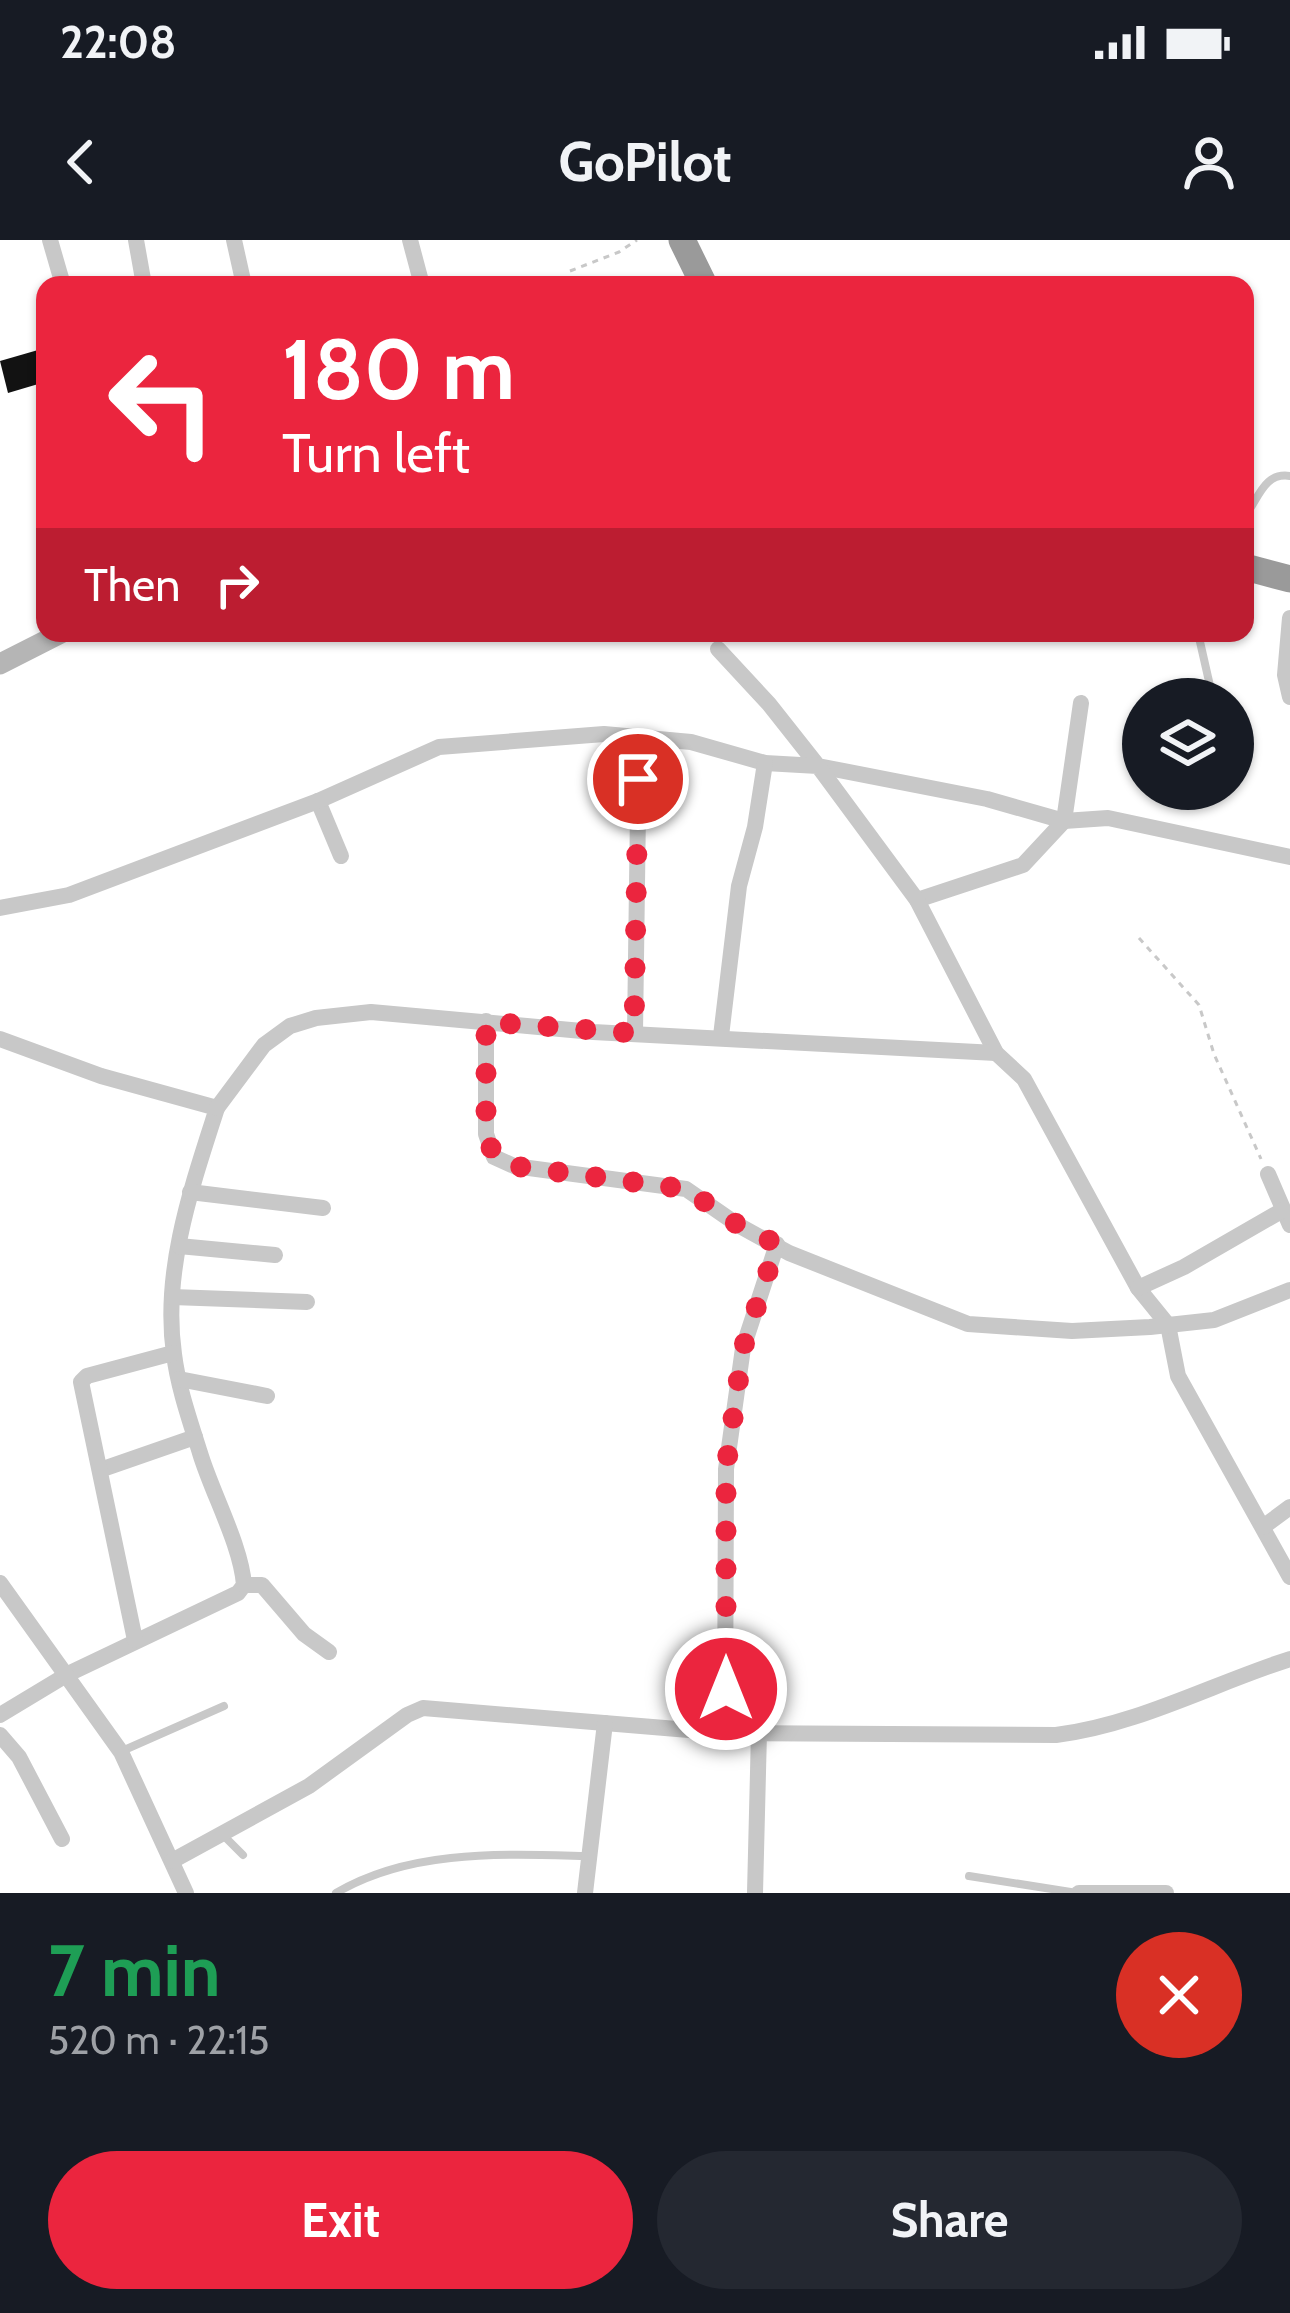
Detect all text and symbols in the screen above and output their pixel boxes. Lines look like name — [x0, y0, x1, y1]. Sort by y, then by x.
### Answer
text: 22:08 — [60, 15, 177, 69]
icon: back — [48, 129, 114, 195]
text: GoPilot — [558, 129, 732, 195]
icon: person — [1176, 129, 1242, 195]
text: 180 m — [282, 318, 515, 420]
icon: left — [84, 324, 240, 480]
text: Turn left — [282, 420, 470, 486]
icon: right — [204, 552, 270, 618]
text: Then — [84, 558, 180, 612]
map controls — [1122, 678, 1254, 810]
button: layers — [1122, 678, 1254, 810]
pin — [587, 728, 689, 830]
icon: arrive — [605, 746, 671, 812]
position arrow — [663, 1626, 789, 1752]
text: 7 min — [48, 1927, 221, 2014]
button: close — [1116, 1932, 1242, 2058]
text: 520 m · 22:15 — [48, 2016, 269, 2064]
button: Exit — [48, 2151, 633, 2289]
button: Share — [657, 2151, 1242, 2289]

